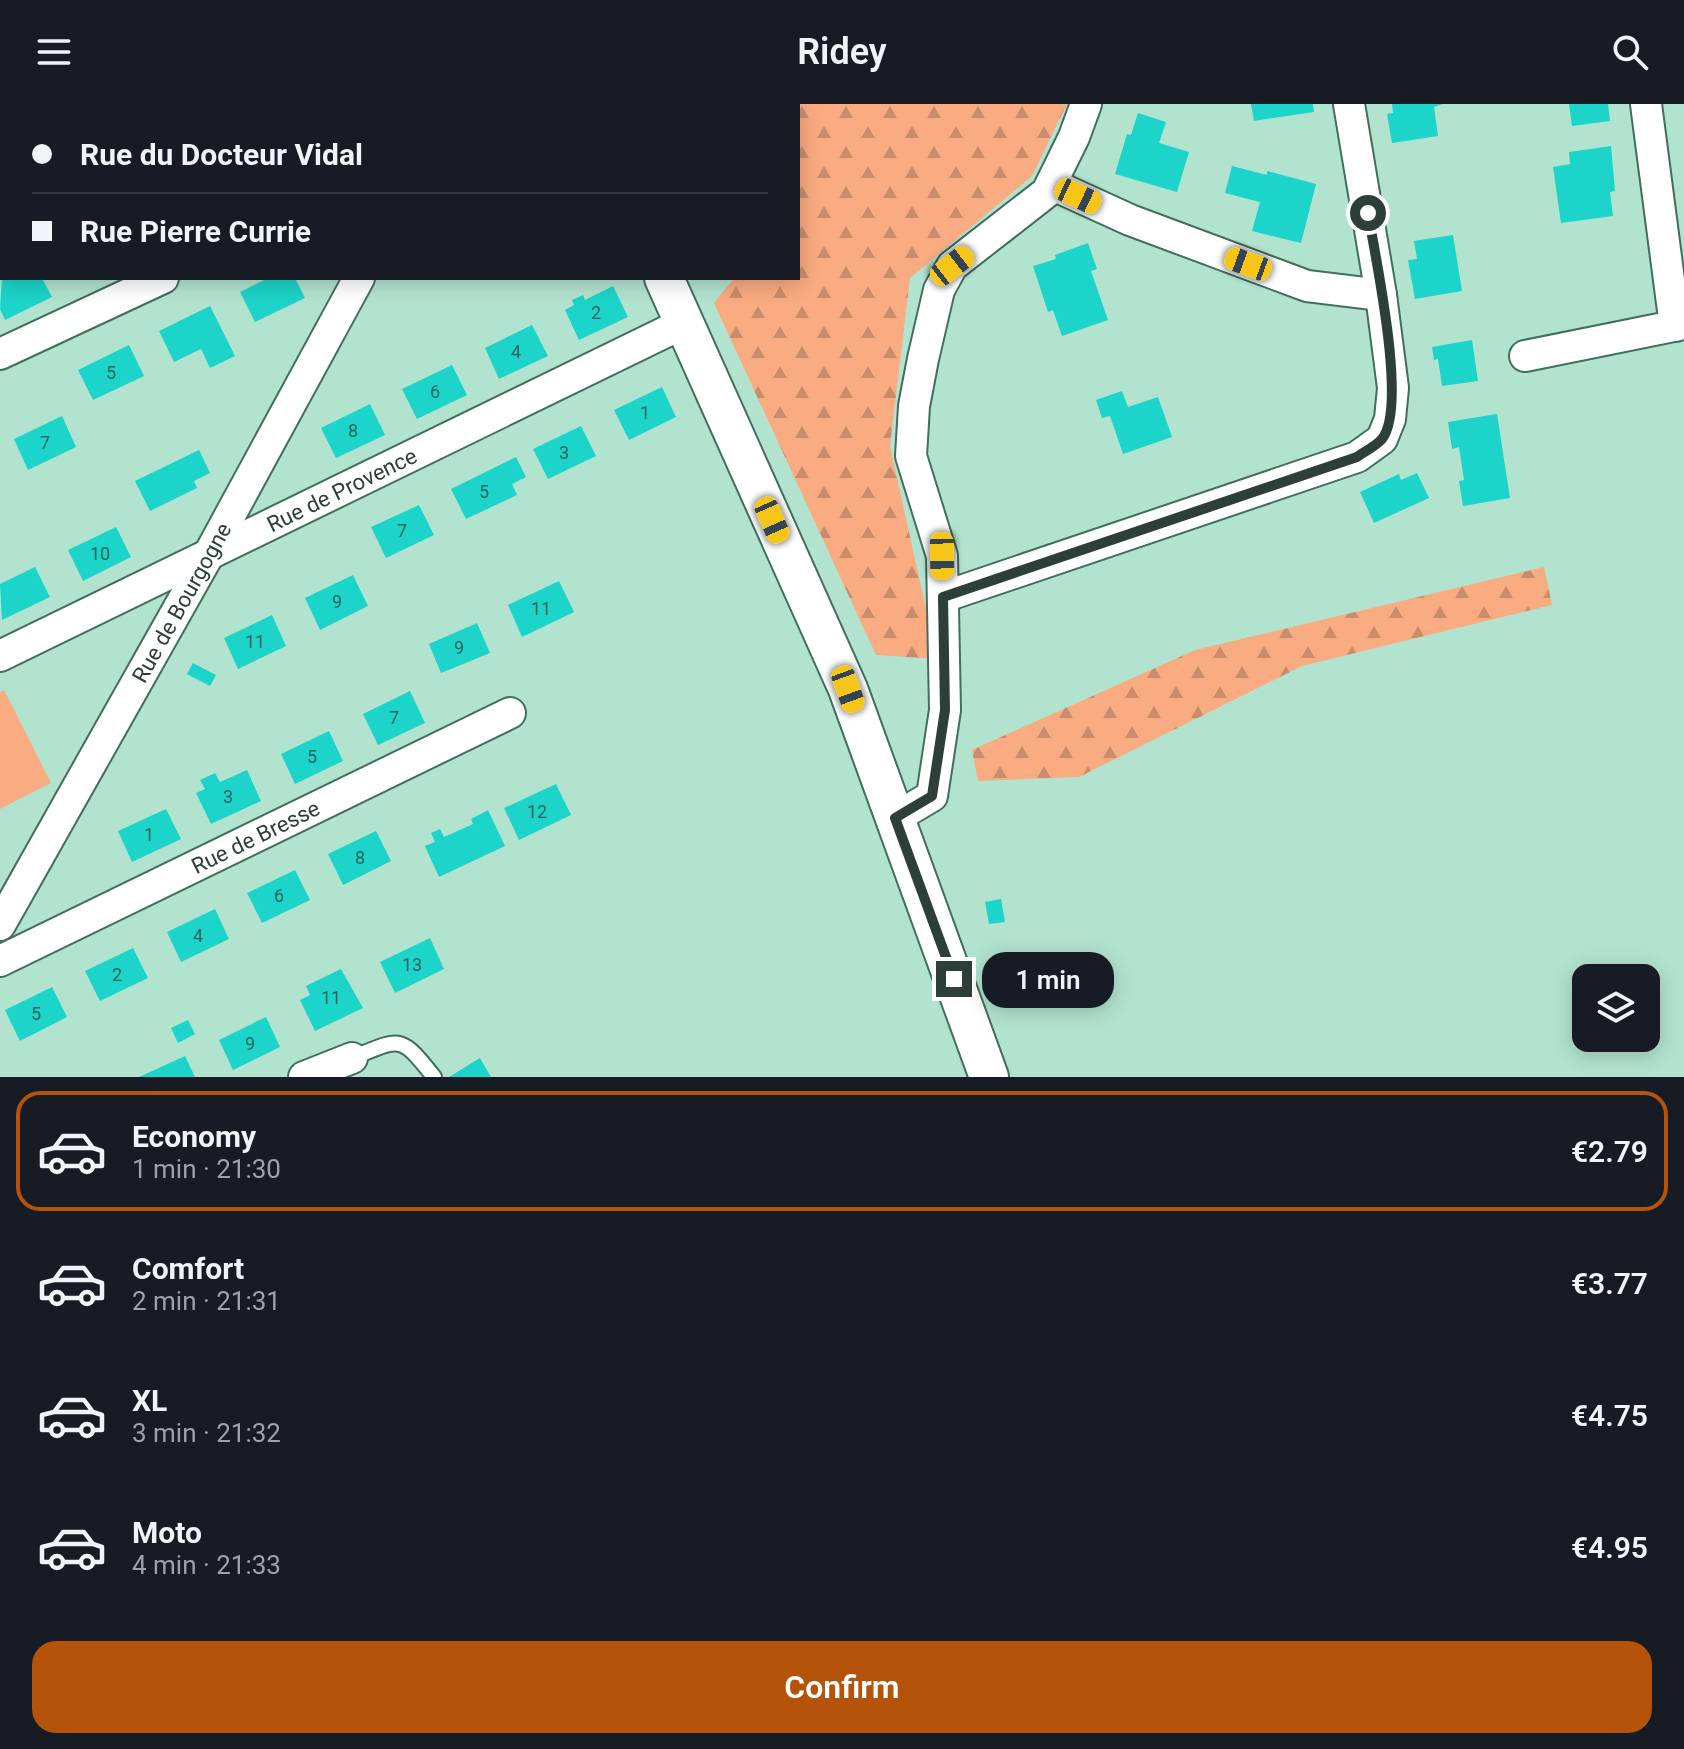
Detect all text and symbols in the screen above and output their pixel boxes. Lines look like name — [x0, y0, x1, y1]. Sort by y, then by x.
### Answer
icon: menu — [32, 30, 76, 74]
icon: search — [1608, 30, 1652, 74]
text: Ridey — [797, 31, 887, 73]
text: Rue du Docteur Vidal — [80, 137, 363, 172]
car — [1051, 175, 1105, 217]
route start — [1350, 195, 1386, 231]
text: Rue Pierre Currie — [80, 214, 311, 249]
car — [926, 242, 978, 290]
car — [1221, 245, 1275, 283]
house number: 2 — [591, 302, 601, 323]
house number: 4 — [511, 341, 521, 362]
house number: 5 — [106, 362, 116, 383]
house number: 6 — [430, 381, 440, 402]
house number: 1 — [640, 402, 650, 423]
house number: 8 — [348, 420, 358, 441]
house number: 7 — [40, 432, 50, 453]
house number: 3 — [559, 442, 569, 463]
street label: Rue de Provence — [263, 443, 421, 537]
house number: 5 — [479, 481, 489, 502]
car — [751, 493, 793, 547]
street label: Rue de Bourgogne — [127, 519, 237, 687]
house number: 7 — [397, 520, 407, 541]
car — [930, 532, 954, 580]
house number: 10 — [90, 543, 110, 564]
house number: 9 — [332, 591, 342, 612]
house number: 11 — [531, 598, 551, 619]
house number: 11 — [245, 631, 265, 652]
house number: 9 — [454, 637, 464, 658]
car — [829, 662, 867, 716]
house number: 7 — [389, 707, 399, 728]
house number: 5 — [307, 746, 317, 767]
house number: 3 — [223, 786, 233, 807]
street label: Rue de Bresse — [187, 796, 324, 879]
house number: 12 — [527, 801, 547, 822]
house number: 1 — [144, 824, 154, 845]
house number: 8 — [355, 847, 365, 868]
house number: 6 — [274, 885, 284, 906]
house number: 4 — [193, 925, 203, 946]
callout: 1 min — [982, 951, 1114, 1007]
house number: 13 — [402, 954, 422, 975]
route end — [936, 961, 972, 997]
house number: 2 — [112, 964, 122, 985]
map controls — [1572, 964, 1660, 1052]
button: layers — [1572, 964, 1660, 1052]
text: 1 min — [1015, 965, 1081, 995]
house number: 11 — [321, 987, 341, 1008]
house number: 5 — [31, 1003, 41, 1024]
house number: 9 — [245, 1033, 255, 1054]
icon: car — [36, 1115, 108, 1187]
text: Economy — [132, 1119, 256, 1154]
text: €2.79 — [1571, 1134, 1648, 1169]
text: 1 min · 21:30 — [132, 1154, 281, 1184]
icon: car — [36, 1247, 108, 1319]
text: Comfort — [132, 1251, 244, 1286]
text: €3.77 — [1571, 1266, 1648, 1301]
text: 2 min · 21:31 — [132, 1286, 281, 1316]
icon: car — [36, 1379, 108, 1451]
text: XL — [132, 1383, 167, 1418]
text: €4.75 — [1571, 1398, 1648, 1433]
text: 3 min · 21:32 — [132, 1418, 281, 1448]
icon: car — [36, 1511, 108, 1583]
text: Moto — [132, 1515, 202, 1550]
text: €4.95 — [1571, 1530, 1648, 1565]
text: 4 min · 21:33 — [132, 1550, 281, 1580]
button: Confirm — [32, 1641, 1652, 1733]

